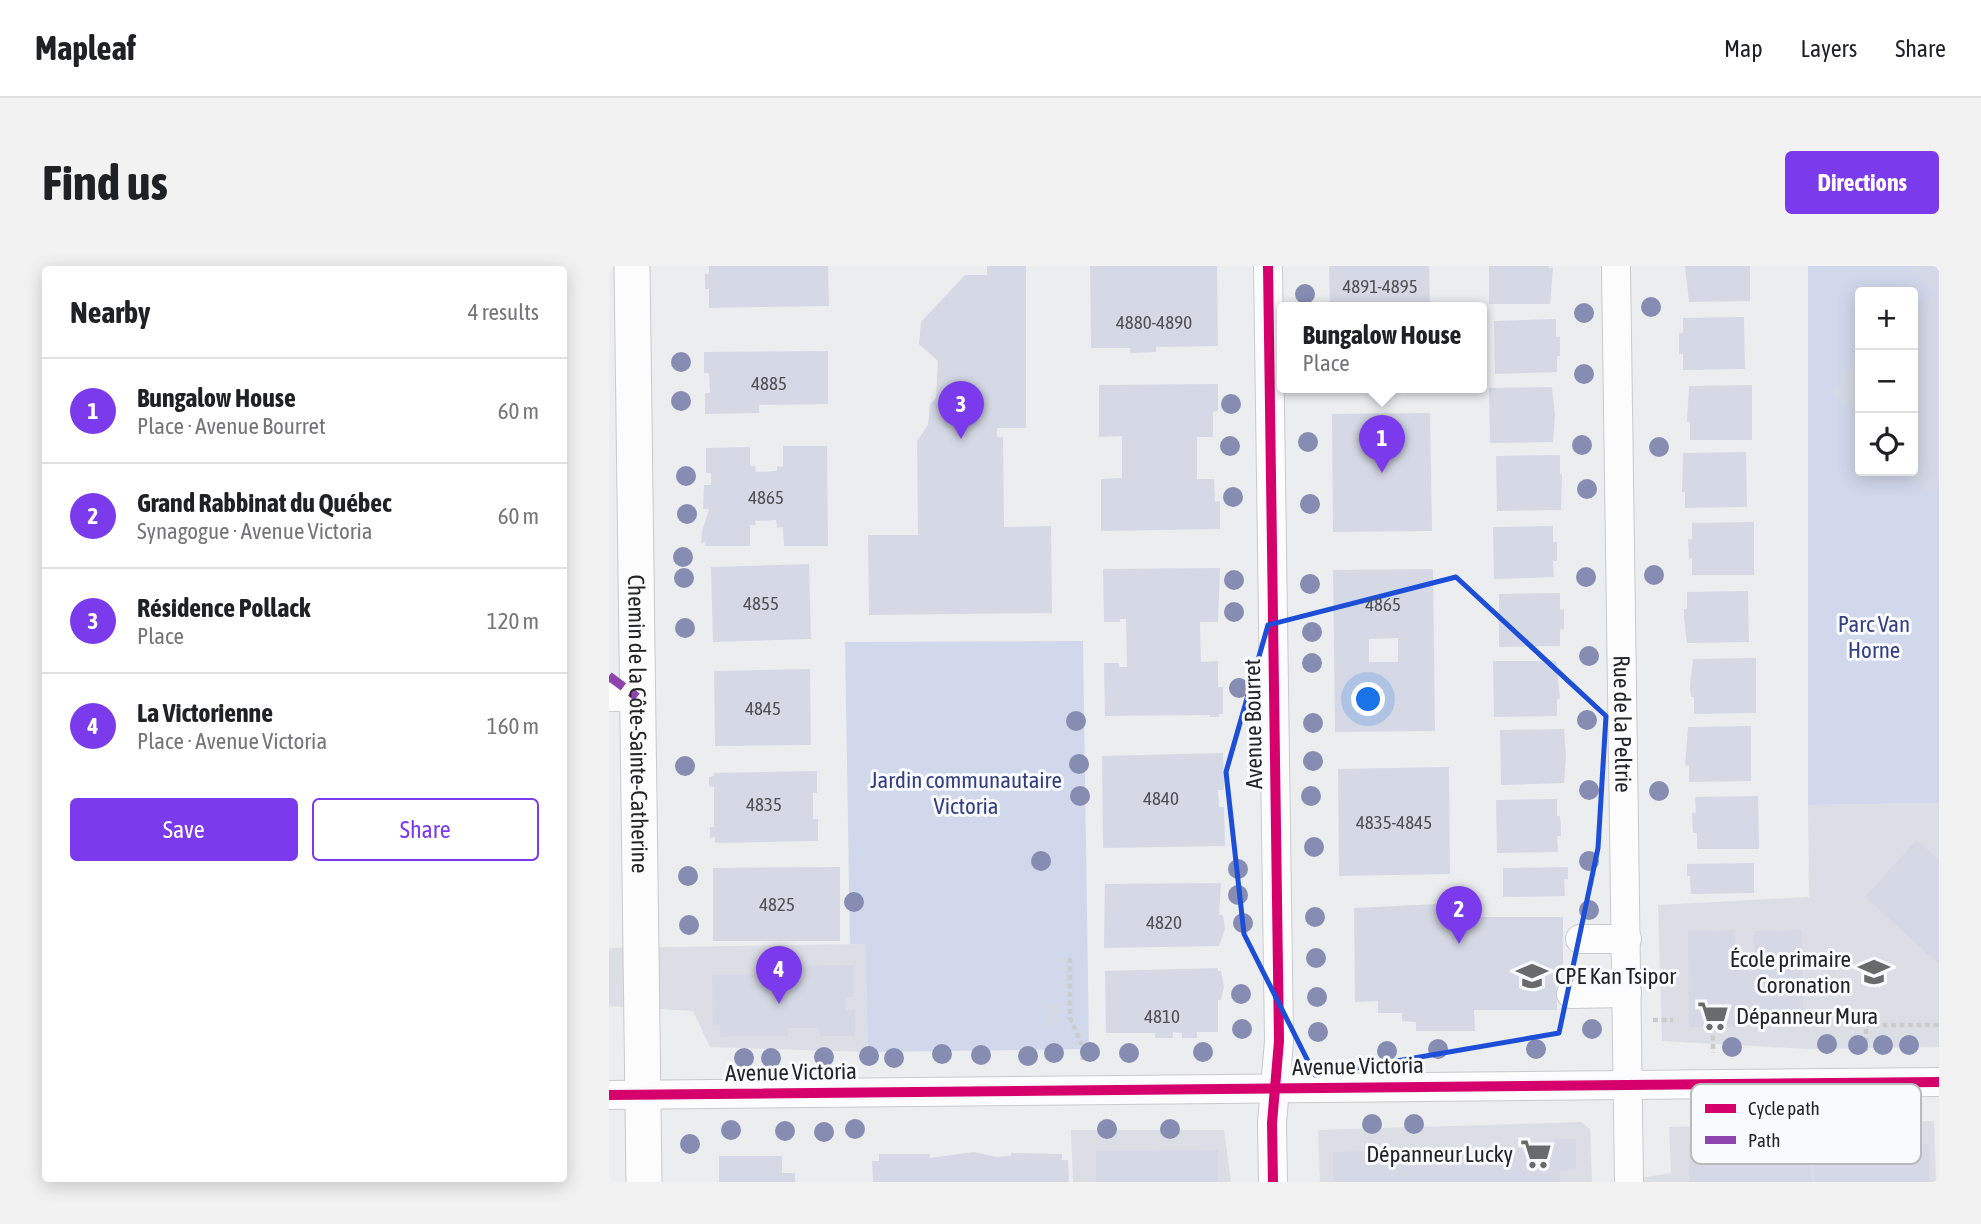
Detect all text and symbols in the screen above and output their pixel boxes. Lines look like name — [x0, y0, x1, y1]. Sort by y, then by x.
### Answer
text: Mapleaf — [35, 29, 136, 67]
text: Map — [1724, 35, 1763, 62]
text: Layers — [1801, 35, 1857, 62]
text: Share — [1895, 35, 1946, 62]
button: Directions — [1785, 151, 1939, 214]
text: Find us — [42, 154, 168, 210]
house number: 4891-4895 — [1342, 275, 1418, 297]
map controls — [1855, 287, 1918, 476]
button: + — [1855, 287, 1918, 350]
text: Nearby — [70, 295, 150, 329]
text: 4 results — [468, 299, 539, 325]
popup — [1277, 302, 1487, 393]
house number: 4880-4890 — [1116, 311, 1192, 333]
text: Bungalow House — [1303, 320, 1461, 350]
text: Place — [1303, 350, 1350, 376]
button: − — [1855, 350, 1918, 413]
house number: 4885 — [751, 372, 787, 394]
pin: 3 — [938, 381, 984, 439]
text: Bungalow House — [137, 383, 296, 413]
text: 1 — [88, 398, 98, 424]
text: 60 m — [498, 398, 539, 424]
text: Place · Avenue Bourret — [137, 413, 326, 439]
button: locate — [1855, 413, 1918, 476]
pin: 1 — [1359, 415, 1405, 473]
house number: 4865 — [748, 486, 784, 508]
text: Grand Rabbinat du Québec — [137, 488, 392, 518]
text: 2 — [88, 503, 98, 529]
text: 60 m — [498, 503, 539, 529]
text: Synagogue · Avenue Victoria — [137, 518, 373, 544]
street label: Chemin de la Côte-Sainte-Catherine — [623, 574, 653, 874]
house number: 4855 — [743, 592, 779, 614]
text: Résidence Pollack — [137, 593, 310, 623]
house number: 4865 — [1365, 593, 1401, 615]
text: 3 — [88, 608, 98, 634]
text: 120 m — [487, 608, 539, 634]
park label: Parc Van Horne — [1838, 611, 1910, 663]
text: Place — [137, 623, 184, 649]
street label: Rue de la Peltrie — [1609, 655, 1636, 793]
street label: Avenue Bourret — [1239, 659, 1267, 789]
your location — [1351, 682, 1385, 716]
house number: 4845 — [745, 697, 781, 719]
text: La Victorienne — [137, 698, 273, 728]
text: 4 — [88, 713, 98, 739]
text: 160 m — [487, 713, 539, 739]
text: Place · Avenue Victoria — [137, 728, 327, 754]
park label: Jardin communautaire Victoria — [870, 767, 1062, 819]
house number: 4840 — [1143, 787, 1179, 809]
house number: 4835 — [746, 793, 782, 815]
button: Save — [70, 798, 298, 861]
button: Share — [312, 798, 539, 861]
house number: 4835-4845 — [1356, 811, 1432, 833]
pin: 2 — [1436, 886, 1482, 944]
house number: 4825 — [759, 893, 795, 915]
house number: 4820 — [1146, 911, 1182, 933]
pin: 4 — [756, 946, 802, 1004]
place label: École primaire Coronation — [1730, 946, 1851, 998]
school or university icon: École primaire Coronation — [1857, 955, 1891, 989]
school or university icon: CPE Kan Tsipor — [1515, 959, 1549, 993]
place label: CPE Kan Tsipor — [1555, 963, 1677, 989]
supermarket icon: Dépanneur Mura — [1696, 999, 1730, 1033]
place label: Dépanneur Mura — [1736, 1003, 1878, 1029]
house number: 4810 — [1144, 1005, 1180, 1027]
street label: Avenue Victoria — [1292, 1052, 1424, 1080]
street label: Avenue Victoria — [725, 1058, 857, 1086]
legend — [1691, 1084, 1921, 1164]
text: Cycle path — [1748, 1097, 1820, 1119]
text: Path — [1748, 1129, 1780, 1151]
supermarket icon: Dépanneur Lucky — [1519, 1137, 1553, 1171]
place label: Dépanneur Lucky — [1366, 1141, 1513, 1167]

